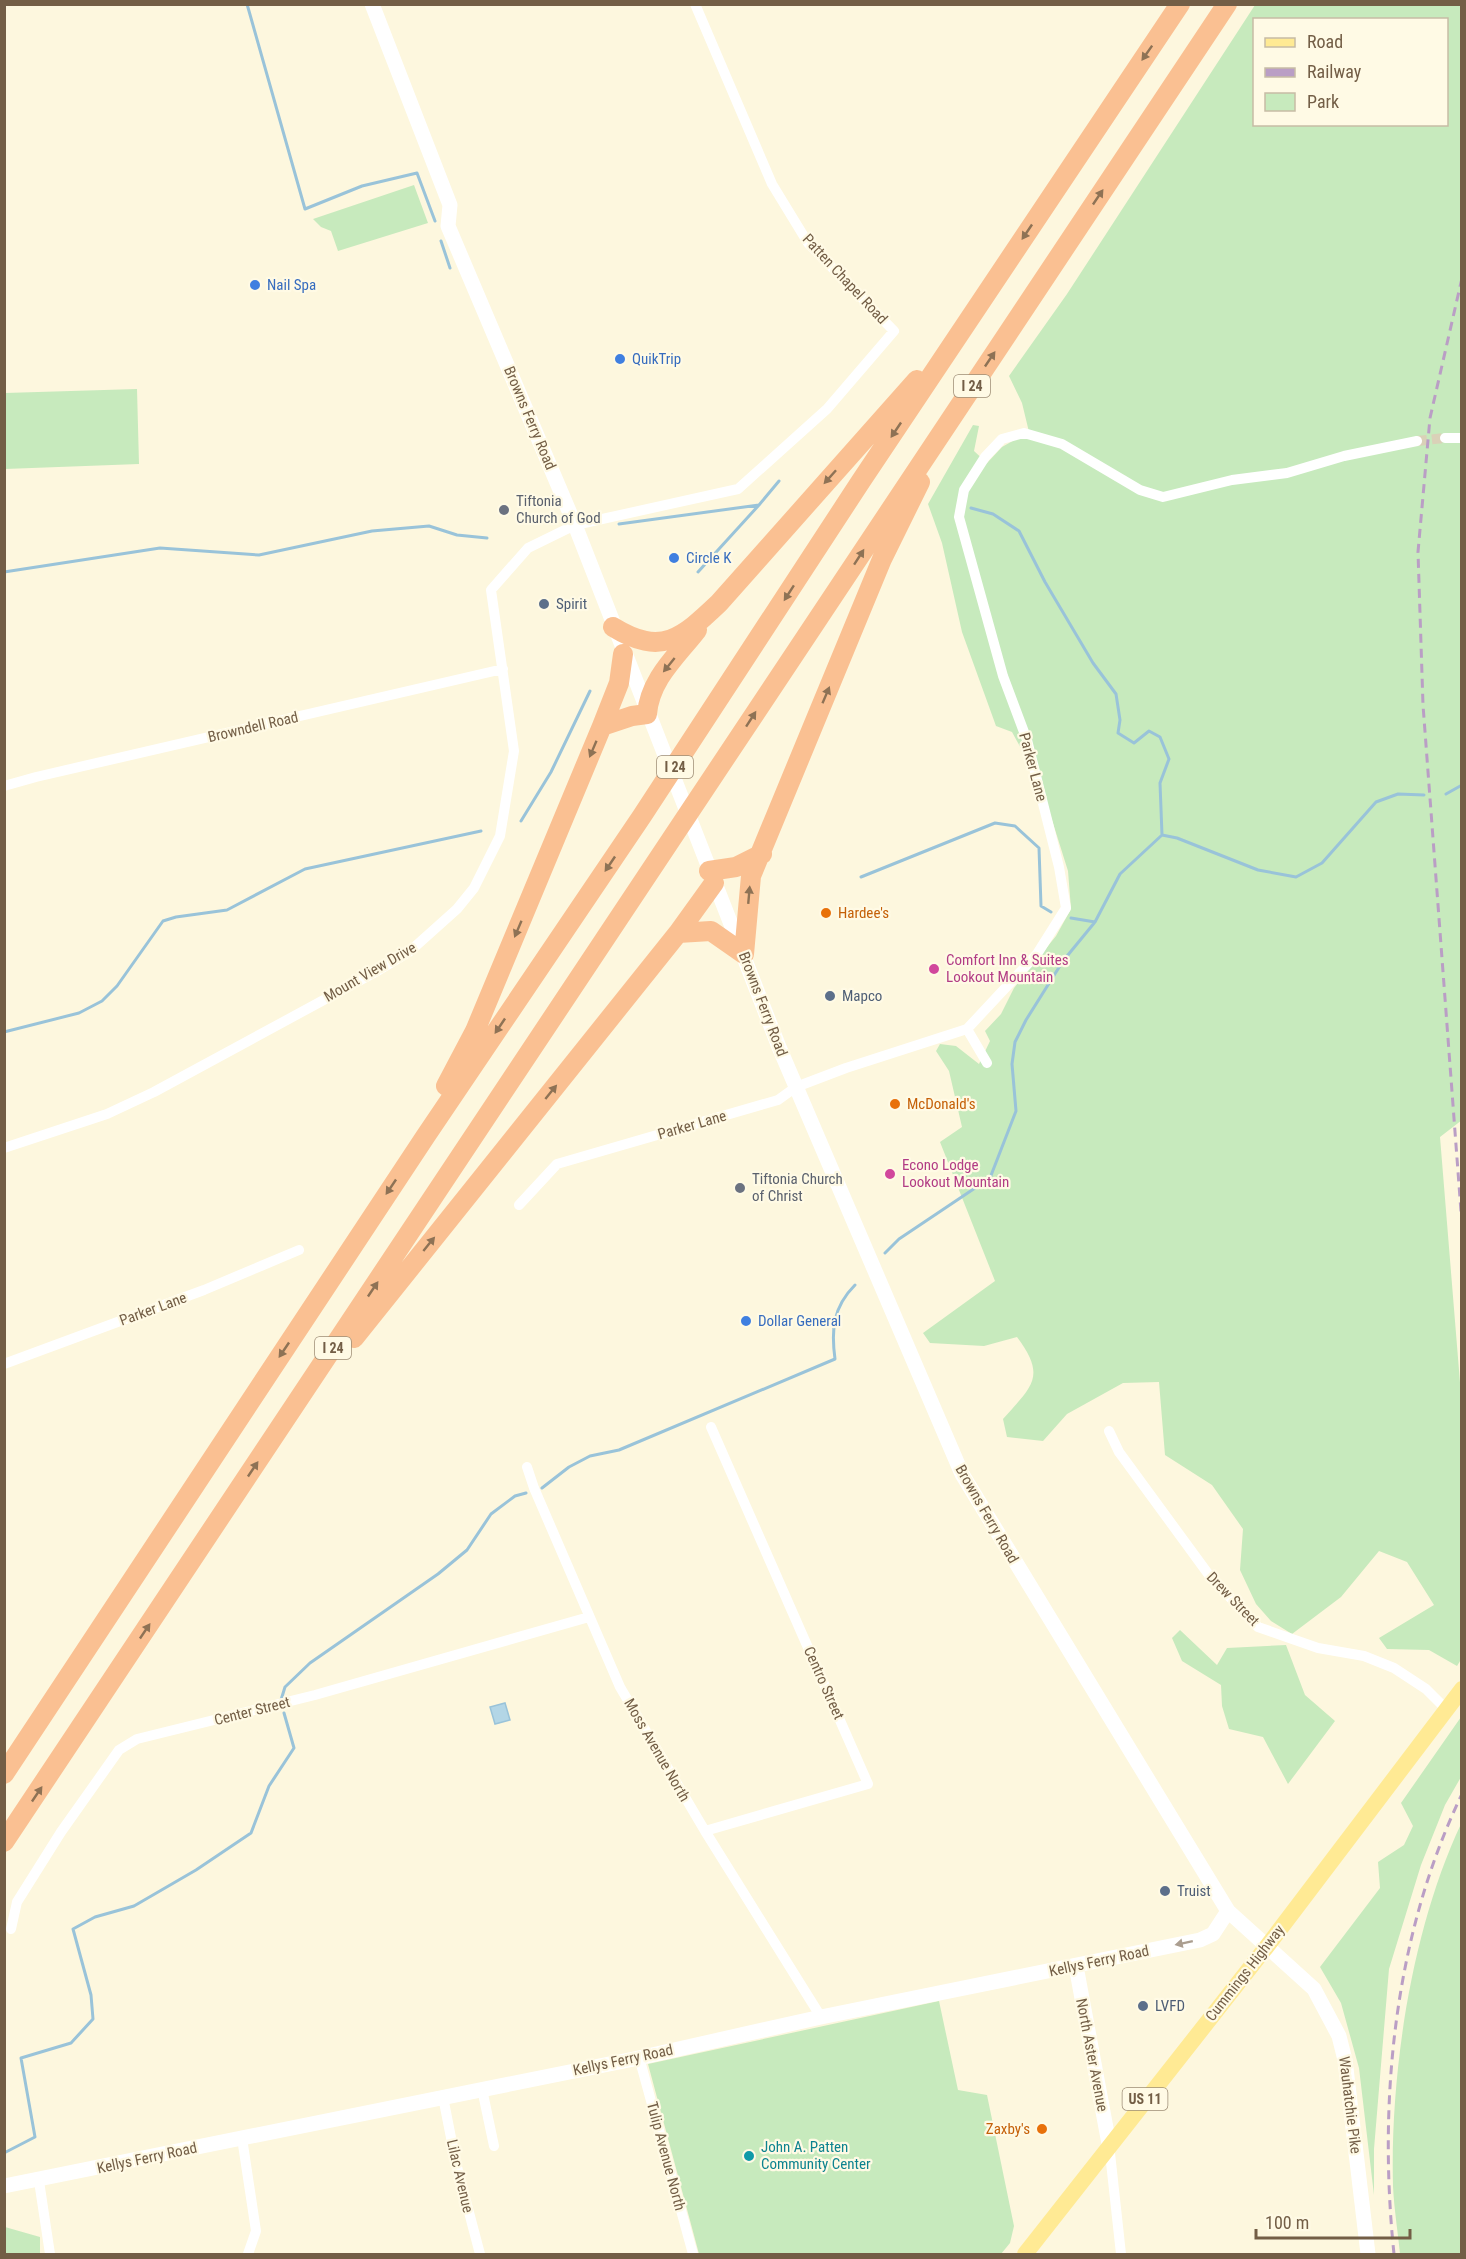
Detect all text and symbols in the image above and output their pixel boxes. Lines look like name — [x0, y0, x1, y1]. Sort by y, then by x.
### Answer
legend — [1253, 18, 1448, 126]
text: Road — [1307, 31, 1343, 52]
one-way arrow — [1141, 44, 1153, 60]
text: Railway — [1307, 61, 1362, 82]
text: Park — [1307, 91, 1339, 112]
one-way arrow — [1092, 189, 1103, 205]
one-way arrow — [1021, 224, 1033, 240]
street label: Patten Chapel Road — [799, 230, 891, 328]
place label: Nail Spa — [267, 276, 316, 294]
marker: Nail Spa — [248, 278, 262, 292]
place label: QuikTrip — [632, 350, 681, 368]
one-way arrow — [984, 351, 995, 367]
marker: QuikTrip — [613, 352, 627, 366]
street label: Browns Ferry Road — [500, 364, 560, 472]
road number: I 24 — [954, 375, 990, 397]
one-way arrow — [890, 421, 902, 437]
one-way arrow — [823, 470, 837, 485]
place label: Tiftonia Church of God — [516, 492, 601, 527]
marker: Tiftonia Church of God — [497, 503, 511, 517]
one-way arrow — [853, 548, 864, 565]
place label: Circle K — [686, 549, 732, 567]
marker: Circle K — [667, 551, 681, 565]
one-way arrow — [783, 584, 794, 601]
place label: Spirit — [556, 595, 587, 613]
marker: Spirit — [537, 597, 551, 611]
one-way arrow — [663, 657, 676, 672]
one-way arrow — [821, 685, 831, 703]
street label: Browndell Road — [206, 708, 300, 746]
one-way arrow — [746, 711, 757, 728]
street label: Parker Lane — [1015, 731, 1051, 803]
one-way arrow — [588, 740, 597, 757]
road number: I 24 — [657, 756, 693, 778]
one-way arrow — [604, 856, 615, 872]
one-way arrow — [744, 886, 754, 905]
place label: Hardee's — [838, 904, 889, 922]
marker: Hardee's — [819, 906, 833, 920]
one-way arrow — [513, 920, 522, 938]
street label: Mount View Drive — [321, 938, 419, 1006]
street label: Browns Ferry Road — [735, 949, 791, 1059]
place label: Comfort Inn & Suites Lookout Mountain — [946, 951, 1069, 986]
marker: Comfort Inn & Suites Lookout Mountain — [927, 962, 941, 976]
place label: Mapco — [842, 987, 882, 1005]
marker: Mapco — [823, 989, 837, 1003]
one-way arrow — [494, 1017, 506, 1033]
one-way arrow — [544, 1084, 557, 1100]
place label: McDonald's — [907, 1095, 976, 1113]
marker: McDonald's — [888, 1097, 902, 1111]
street label: Parker Lane — [656, 1107, 728, 1143]
place label: Econo Lodge Lookout Mountain — [902, 1156, 1009, 1191]
marker: Econo Lodge Lookout Mountain — [883, 1167, 897, 1181]
place label: Tiftonia Church of Christ — [752, 1170, 843, 1205]
one-way arrow — [386, 1179, 397, 1196]
marker: Tiftonia Church of Christ — [733, 1181, 747, 1195]
one-way arrow — [422, 1237, 434, 1252]
one-way arrow — [367, 1281, 378, 1297]
street label: Parker Lane — [117, 1289, 189, 1329]
place label: Dollar General — [758, 1312, 841, 1330]
marker: Dollar General — [739, 1314, 753, 1328]
road number: I 24 — [315, 1337, 351, 1359]
one-way arrow — [279, 1342, 290, 1358]
one-way arrow — [247, 1461, 258, 1477]
street label: Browns Ferry Road — [952, 1462, 1022, 1566]
street label: Drew Street — [1203, 1568, 1263, 1630]
one-way arrow — [139, 1624, 151, 1640]
street label: Centro Street — [800, 1644, 848, 1722]
street label: Center Street — [212, 1693, 292, 1729]
street label: Moss Avenue North — [620, 1695, 694, 1805]
one-way arrow — [31, 1786, 43, 1802]
place label: Truist — [1177, 1882, 1211, 1900]
marker: Truist — [1158, 1884, 1172, 1898]
street label: Cummings Highway — [1202, 1921, 1288, 2025]
one-way arrow — [1174, 1939, 1193, 1948]
street label: Kellys Ferry Road — [1047, 1942, 1151, 1980]
street label: North Aster Avenue — [1072, 1997, 1112, 2113]
place label: LVFD — [1155, 1997, 1185, 2015]
marker: LVFD — [1136, 1999, 1150, 2013]
street label: Kellys Ferry Road — [571, 2041, 675, 2079]
street label: Wauhatchie Pike — [1335, 2055, 1365, 2155]
road number: US 11 — [1122, 2088, 1168, 2110]
street label: Tulip Avenue North — [643, 2100, 689, 2212]
place label: Zaxby's — [986, 2120, 1030, 2138]
marker: Zaxby's — [1035, 2122, 1049, 2136]
street label: Lilac Avenue — [443, 2138, 477, 2214]
place label: John A. Patten Community Center — [761, 2138, 871, 2173]
street label: Kellys Ferry Road — [95, 2139, 199, 2177]
marker: John A. Patten Community Center — [742, 2149, 756, 2163]
scale bar — [1256, 2202, 1410, 2240]
text: 100 m — [1265, 2212, 1309, 2233]

